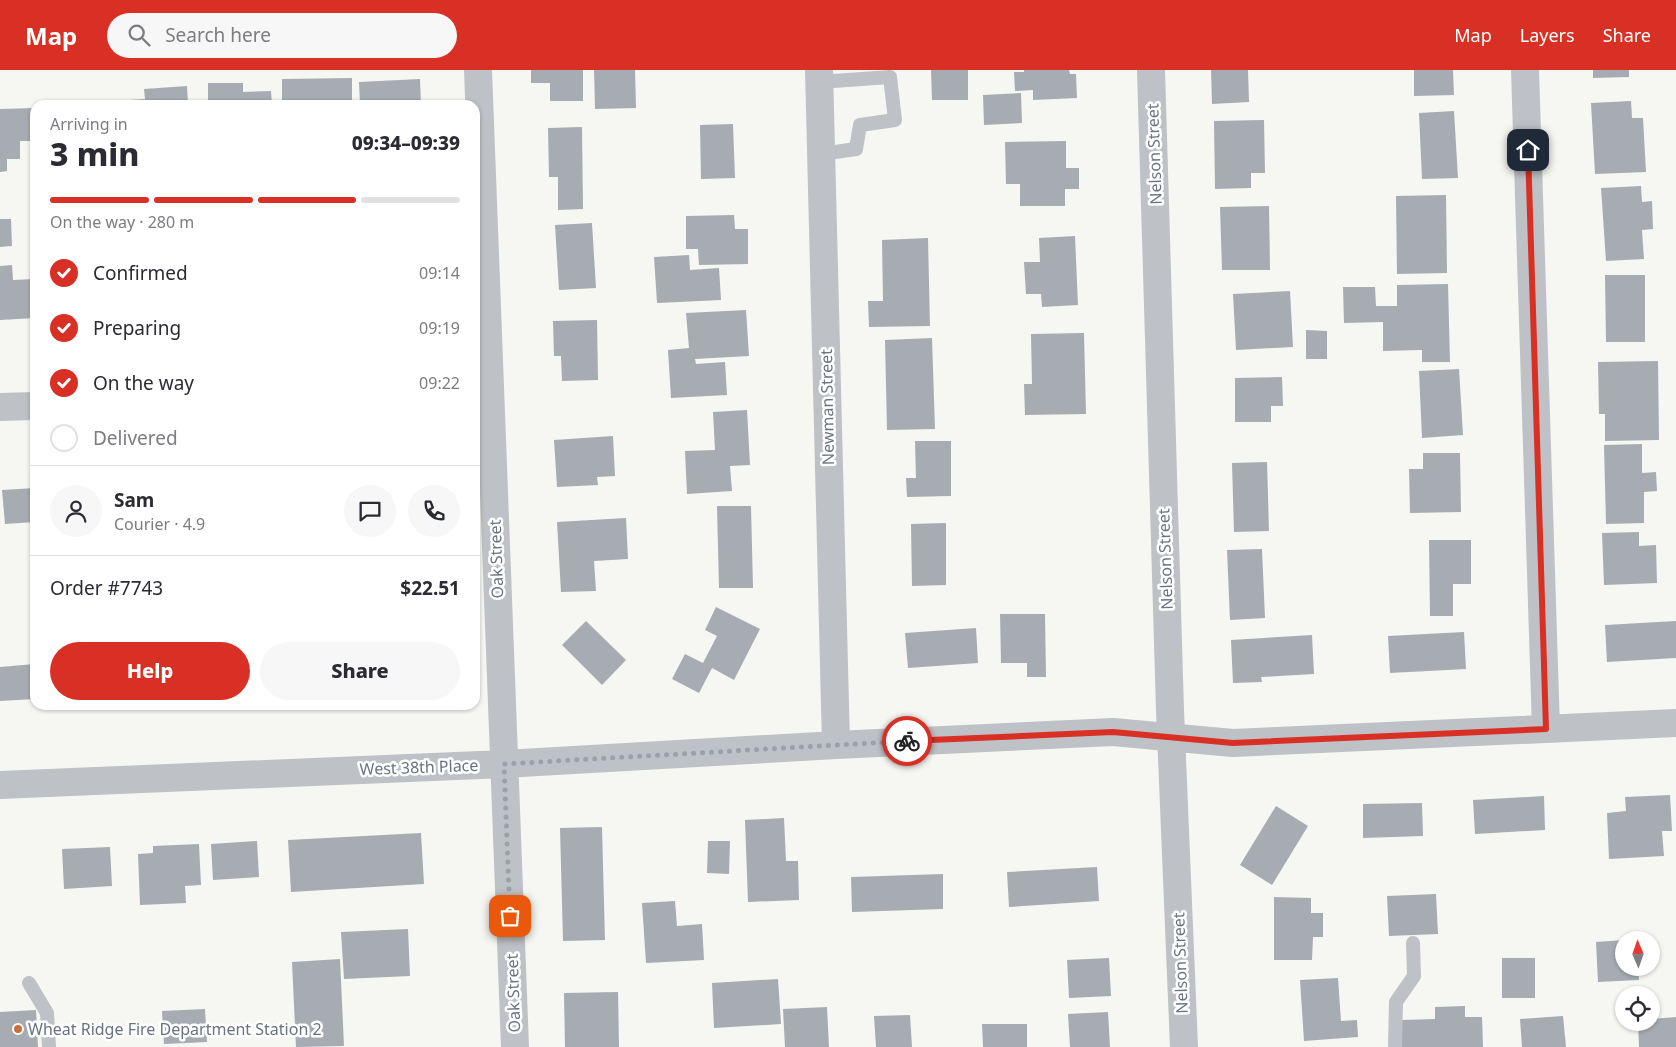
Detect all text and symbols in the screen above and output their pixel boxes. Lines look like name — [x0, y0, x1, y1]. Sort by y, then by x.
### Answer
search box — [107, 13, 457, 58]
text: Map — [25, 19, 77, 52]
icon: search — [125, 21, 153, 49]
text: Search here — [165, 22, 271, 48]
text: Map — [1454, 23, 1492, 47]
text: Layers — [1520, 23, 1575, 47]
text: Share — [1603, 23, 1651, 47]
street label: Nelson Street — [1141, 103, 1167, 205]
text: Arriving in — [50, 113, 128, 135]
pin — [1507, 129, 1549, 171]
text: 09:34–09:39 — [352, 130, 460, 156]
text: 3 min — [50, 132, 139, 175]
icon: home — [1514, 136, 1542, 164]
text: On the way · 280 m — [50, 211, 194, 233]
icon: check — [50, 259, 78, 287]
text: Confirmed — [93, 260, 188, 286]
text: 09:14 — [419, 262, 460, 284]
icon: check — [50, 314, 78, 342]
text: Preparing — [93, 315, 181, 341]
text: 09:19 — [419, 317, 460, 339]
street label: Newman Street — [815, 349, 839, 465]
icon: check — [50, 369, 78, 397]
text: On the way — [93, 370, 194, 396]
text: 09:22 — [419, 372, 460, 394]
text: Delivered — [93, 425, 178, 451]
button: person — [50, 485, 102, 537]
button: chat — [344, 485, 396, 537]
button: phone — [408, 485, 460, 537]
text: Sam — [114, 487, 154, 513]
street label: Nelson Street — [1152, 508, 1178, 610]
text: Courier · 4.9 — [114, 513, 205, 535]
street label: Oak Street — [484, 519, 508, 599]
text: Order #7743 — [50, 575, 163, 601]
text: $22.51 — [400, 575, 460, 601]
button: Help — [50, 642, 250, 700]
button: Share — [260, 642, 460, 700]
courier — [882, 716, 932, 766]
icon: bike — [893, 727, 921, 755]
street label: West 38th Place — [359, 754, 479, 780]
pin — [489, 895, 531, 937]
icon: bag — [496, 902, 524, 930]
street label: Nelson Street — [1167, 912, 1193, 1014]
north arrow — [1615, 931, 1660, 976]
map controls — [1615, 931, 1660, 1031]
street label: Oak Street — [501, 953, 525, 1033]
button: locate — [1615, 986, 1660, 1031]
place label: Wheat Ridge Fire Department Station 2 — [28, 1018, 322, 1040]
marker: Wheat Ridge Fire Department Station 2 — [12, 1023, 24, 1035]

